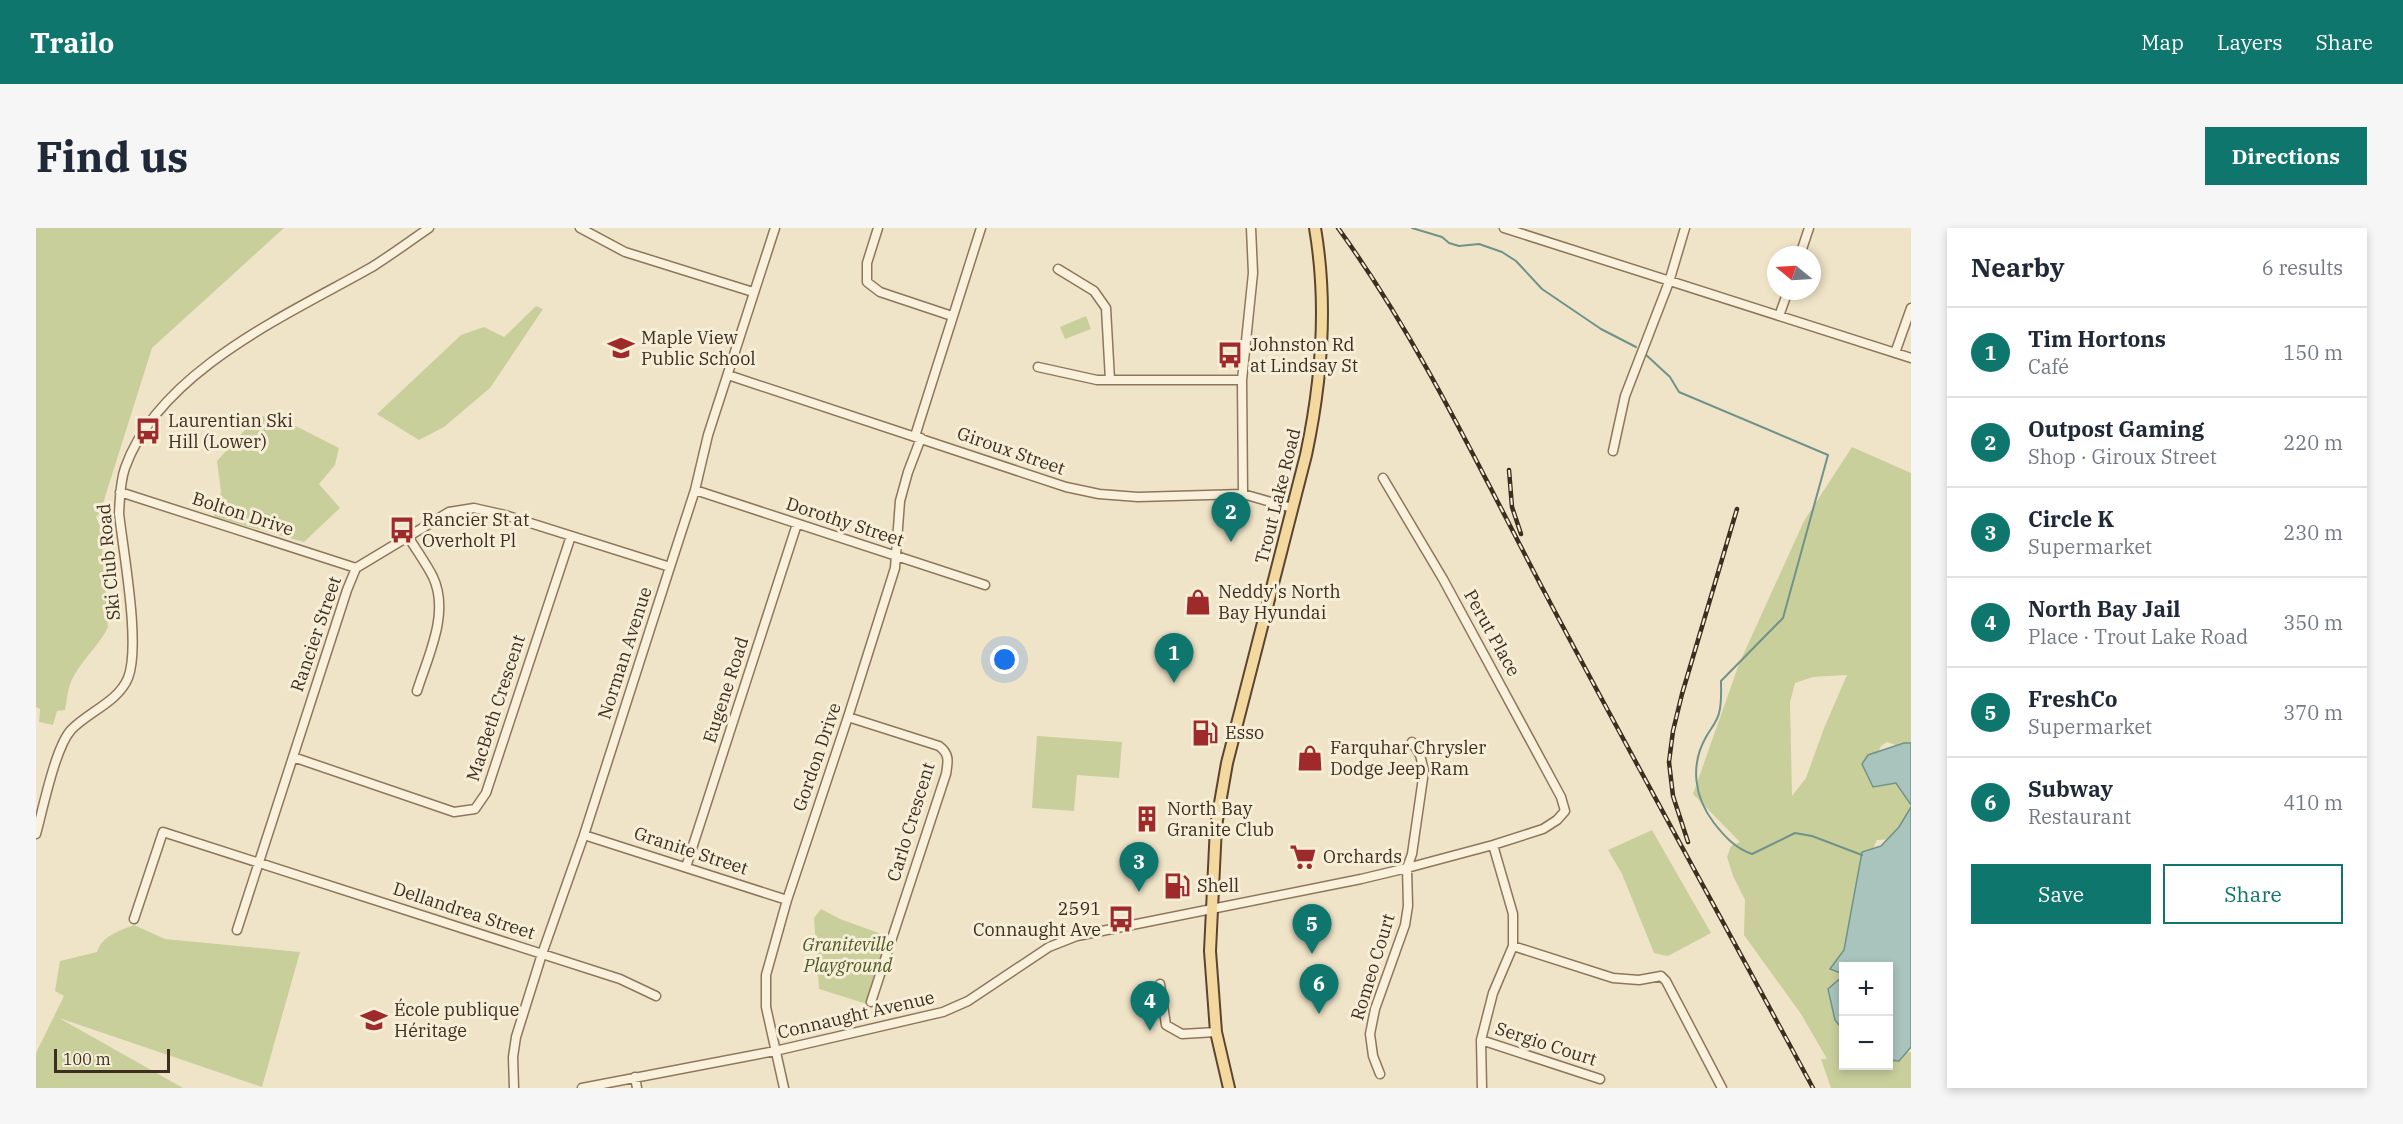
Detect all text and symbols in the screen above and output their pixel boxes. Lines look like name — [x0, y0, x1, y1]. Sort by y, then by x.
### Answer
text: Trailo — [30, 24, 114, 61]
text: Map — [2141, 28, 2184, 56]
text: Layers — [2217, 28, 2283, 56]
text: Share — [2316, 28, 2373, 56]
button: Directions — [2205, 127, 2367, 185]
text: Find us — [36, 129, 188, 184]
north arrow — [1767, 246, 1821, 300]
text: Nearby — [1971, 250, 2065, 284]
text: 6 results — [2262, 254, 2343, 281]
text: Tim Hortons — [2028, 324, 2166, 353]
place label: Maple View Public School — [641, 326, 756, 370]
school or university icon: Maple View Public School — [606, 333, 636, 363]
place label: Johnston Rd at Lindsay St — [1250, 333, 1358, 377]
text: 1 — [1985, 339, 1997, 366]
text: 150 m — [2283, 339, 2343, 366]
bus stop icon: Johnston Rd at Lindsay St — [1215, 340, 1245, 370]
text: Café — [2028, 353, 2069, 380]
place label: Laurentian Ski Hill (Lower) — [168, 409, 293, 453]
text: Outpost Gaming — [2028, 414, 2204, 443]
bus stop icon: Laurentian Ski Hill (Lower) — [133, 416, 163, 446]
street label: Giroux Street — [954, 421, 1068, 480]
street label: Trout Lake Road — [1250, 426, 1305, 566]
text: 2 — [1985, 429, 1997, 456]
text: 220 m — [2283, 429, 2343, 456]
text: Shop · Giroux Street — [2028, 443, 2217, 470]
street label: Bolton Drive — [190, 486, 297, 541]
street label: Dorothy Street — [783, 492, 907, 551]
pin: 2 — [1212, 492, 1250, 542]
street label: Ski Club Road — [92, 503, 125, 621]
text: Circle K — [2028, 504, 2114, 533]
place label: Rancier St at Overholt Pl — [422, 508, 529, 552]
bus stop icon: Rancier St at Overholt Pl — [387, 515, 417, 545]
text: 3 — [1985, 519, 1997, 546]
text: 230 m — [2283, 519, 2343, 546]
text: Supermarket — [2028, 533, 2152, 560]
street label: Rancier Street — [285, 573, 346, 695]
place label: Neddy's North Bay Hyundai — [1218, 580, 1341, 624]
street label: Norman Avenue — [592, 584, 657, 722]
street label: Perut Place — [1459, 585, 1526, 680]
shop icon: Neddy's North Bay Hyundai — [1183, 587, 1213, 617]
text: North Bay Jail — [2028, 594, 2180, 623]
text: 4 — [1985, 609, 1997, 636]
text: 350 m — [2283, 609, 2343, 636]
text: Place · Trout Lake Road — [2028, 623, 2248, 650]
street label: MacBeth Crescent — [461, 632, 530, 784]
street label: Eugene Road — [698, 634, 754, 746]
pin: 1 — [1154, 634, 1194, 683]
your location — [990, 645, 1019, 674]
text: FreshCo — [2028, 684, 2118, 713]
text: 5 — [1985, 699, 1997, 726]
text: 370 m — [2283, 699, 2343, 726]
street label: Gordon Drive — [787, 700, 846, 814]
text: Supermarket — [2028, 713, 2152, 740]
fuel station icon: Esso — [1190, 718, 1220, 748]
place label: Esso — [1225, 721, 1264, 744]
place label: Farquhar Chrysler Dodge Jeep Ram — [1330, 736, 1486, 780]
shop icon: Farquhar Chrysler Dodge Jeep Ram — [1295, 743, 1325, 773]
street label: Carlo Crescent — [881, 759, 940, 884]
text: Subway — [2028, 774, 2113, 803]
text: 6 — [1985, 789, 1997, 816]
text: 410 m — [2283, 789, 2343, 816]
place label: North Bay Granite Club — [1167, 797, 1274, 841]
text: Restaurant — [2028, 803, 2131, 830]
building icon: North Bay Granite Club — [1132, 804, 1162, 834]
street label: Granite Street — [631, 821, 751, 880]
pin: 3 — [1120, 842, 1158, 892]
supermarket icon: Orchards — [1288, 842, 1318, 872]
place label: Orchards — [1323, 845, 1402, 868]
button: Save — [1971, 864, 2151, 924]
button: Share — [2163, 864, 2343, 924]
fuel station icon: Shell — [1162, 871, 1192, 901]
place label: Shell — [1197, 874, 1239, 897]
street label: Dellandrea Street — [390, 877, 538, 944]
place label: 2591 Connaught Ave — [973, 897, 1101, 941]
bus stop icon: 2591 Connaught Ave — [1106, 904, 1136, 934]
pin: 5 — [1292, 904, 1332, 954]
street label: Romeo Court — [1345, 911, 1400, 1023]
park label: Graniteville Playground — [802, 933, 894, 977]
map controls — [1839, 962, 1893, 1070]
button: + — [1839, 962, 1893, 1016]
pin: 6 — [1300, 964, 1338, 1014]
pin: 4 — [1130, 982, 1170, 1031]
street label: Connaught Avenue — [775, 985, 937, 1044]
place label: École publique Héritage — [394, 998, 519, 1042]
school or university icon: École publique Héritage — [359, 1005, 389, 1035]
street label: Sergio Court — [1493, 1016, 1600, 1071]
button: − — [1839, 1016, 1893, 1070]
scale bar — [54, 1046, 170, 1074]
text: 100 m — [63, 1049, 111, 1069]

